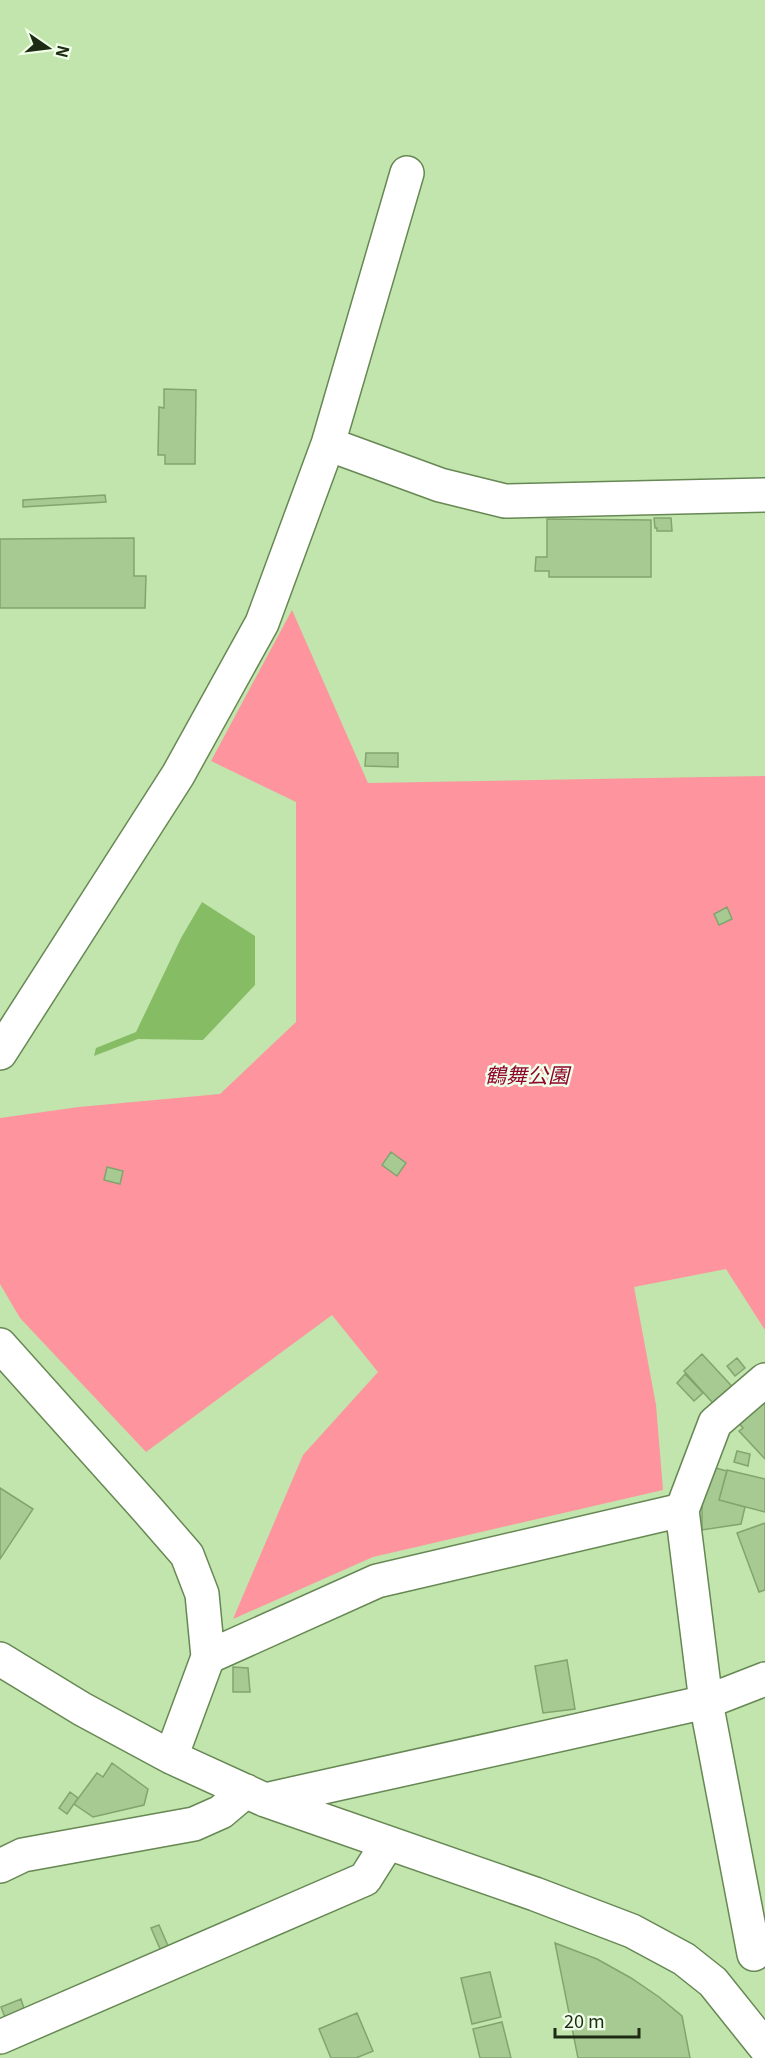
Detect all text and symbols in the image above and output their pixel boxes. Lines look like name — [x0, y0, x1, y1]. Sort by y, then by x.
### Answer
north arrow — [18, 18, 78, 78]
text: N — [50, 43, 77, 61]
park label: 鶴舞公園 — [485, 1059, 572, 1089]
scale bar — [555, 2001, 639, 2039]
text: 20 m — [564, 2007, 605, 2033]

